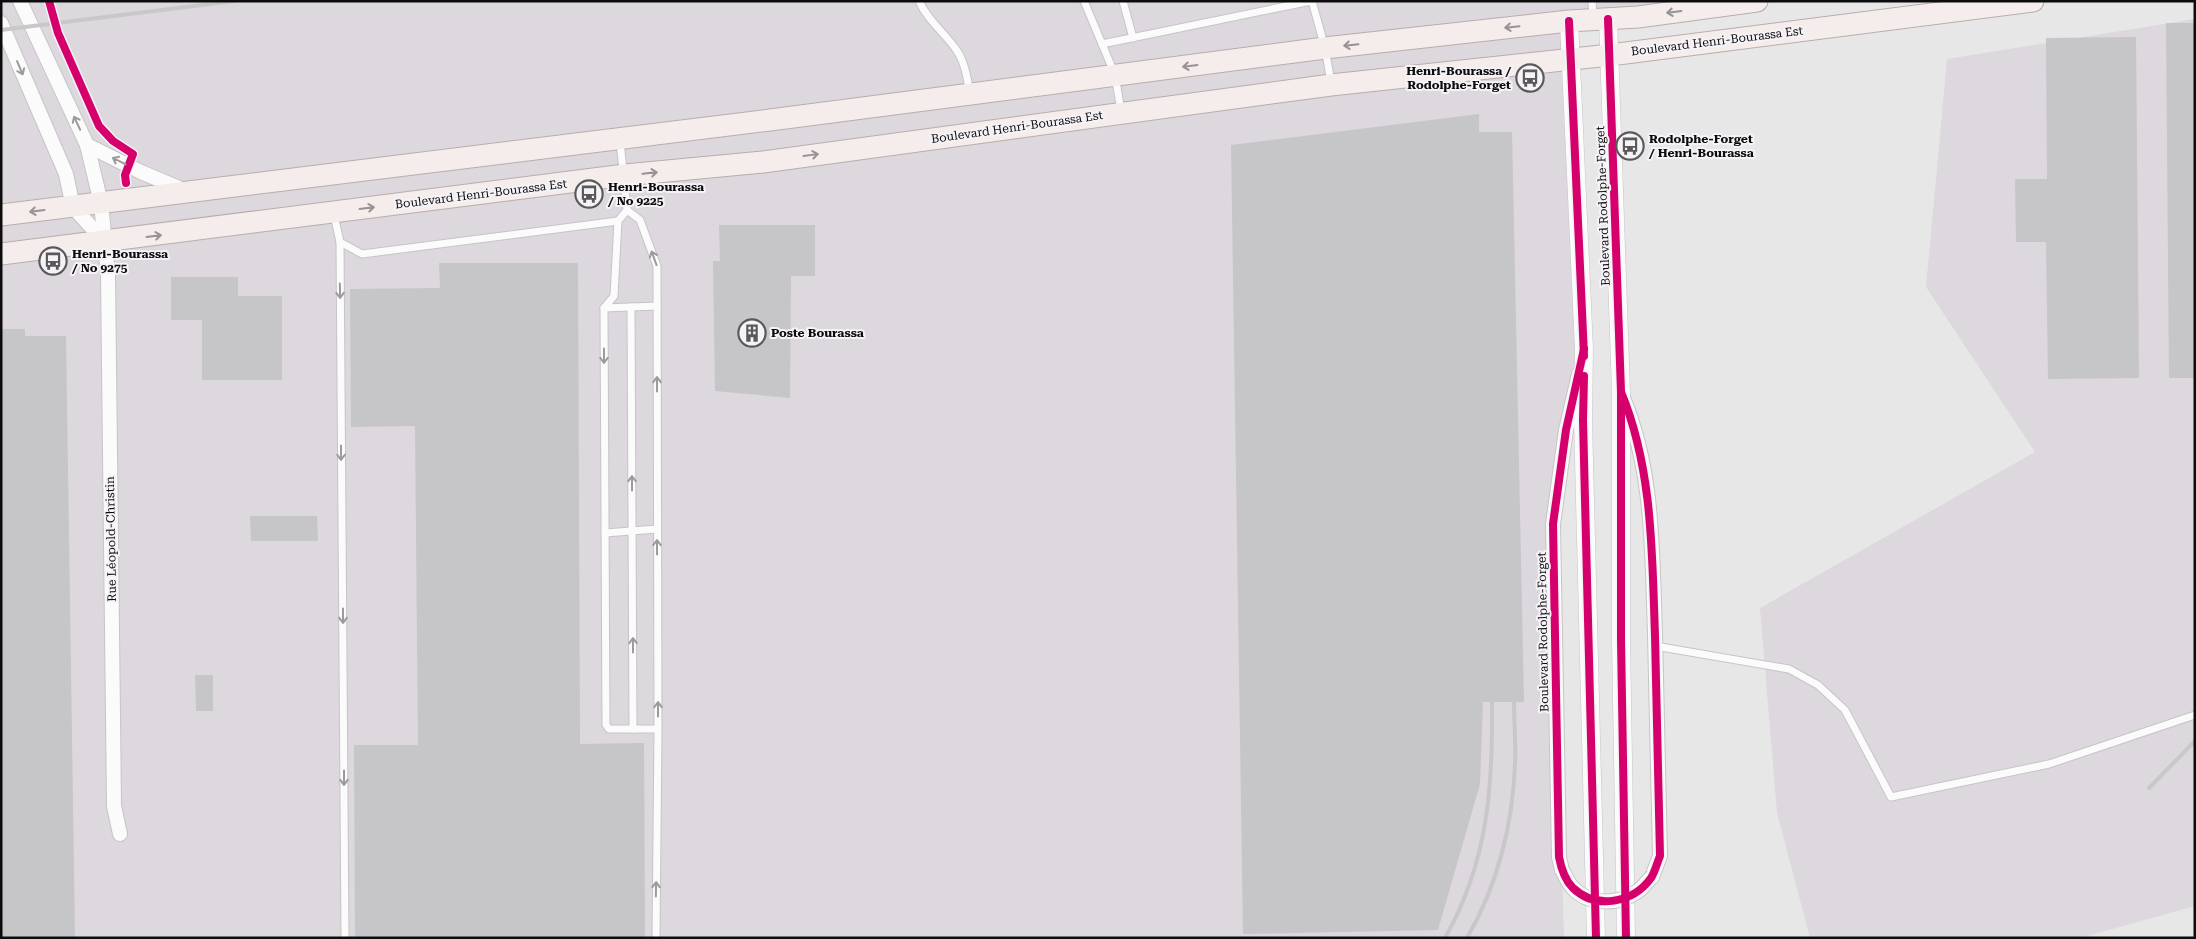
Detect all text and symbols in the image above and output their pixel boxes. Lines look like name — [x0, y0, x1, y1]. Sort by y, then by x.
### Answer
one-way arrow — [1666, 7, 1682, 17]
one-way arrow — [1505, 22, 1521, 32]
street label: Boulevard Henri-Bourassa Est — [1630, 23, 1804, 59]
one-way arrow — [1343, 40, 1359, 50]
one-way arrow — [16, 60, 26, 75]
one-way arrow — [1182, 61, 1198, 71]
bus stop icon: Henri-Bourassa / Rodolphe-Forget — [1515, 63, 1545, 93]
place label: Henri-Bourassa / Rodolphe-Forget — [1406, 64, 1511, 92]
street label: Boulevard Henri-Bourassa Est — [930, 108, 1104, 146]
one-way arrow — [71, 116, 81, 131]
street label: Boulevard Rodolphe-Forget — [1593, 125, 1613, 286]
bus stop icon: Rodolphe-Forget / Henri-Bourassa — [1615, 131, 1645, 161]
place label: Rodolphe-Forget / Henri-Bourassa — [1648, 132, 1754, 160]
one-way arrow — [803, 150, 819, 160]
one-way arrow — [112, 156, 127, 165]
one-way arrow — [641, 168, 657, 178]
street label: Boulevard Henri-Bourassa Est — [394, 176, 568, 212]
bus stop icon: Henri-Bourassa / No 9225 — [574, 179, 604, 209]
place label: Henri-Bourassa / No 9225 — [607, 180, 704, 208]
one-way arrow — [359, 203, 375, 213]
one-way arrow — [29, 206, 45, 216]
one-way arrow — [145, 231, 161, 241]
bus stop icon: Henri-Bourassa / No 9275 — [38, 246, 68, 276]
place label: Henri-Bourassa / No 9275 — [71, 247, 168, 275]
one-way arrow — [649, 251, 658, 266]
one-way arrow — [335, 282, 345, 299]
building icon: Poste Bourassa — [737, 318, 767, 348]
place label: Poste Bourassa — [771, 326, 864, 340]
one-way arrow — [599, 348, 609, 364]
one-way arrow — [652, 376, 662, 392]
one-way arrow — [336, 445, 346, 461]
one-way arrow — [627, 475, 637, 491]
street label: Rue Léopold-Christin — [103, 476, 119, 602]
one-way arrow — [652, 539, 662, 555]
street label: Boulevard Rodolphe-Forget — [1535, 551, 1551, 712]
one-way arrow — [338, 608, 348, 624]
one-way arrow — [628, 637, 638, 654]
one-way arrow — [653, 701, 663, 718]
one-way arrow — [339, 770, 349, 786]
one-way arrow — [651, 881, 661, 898]

